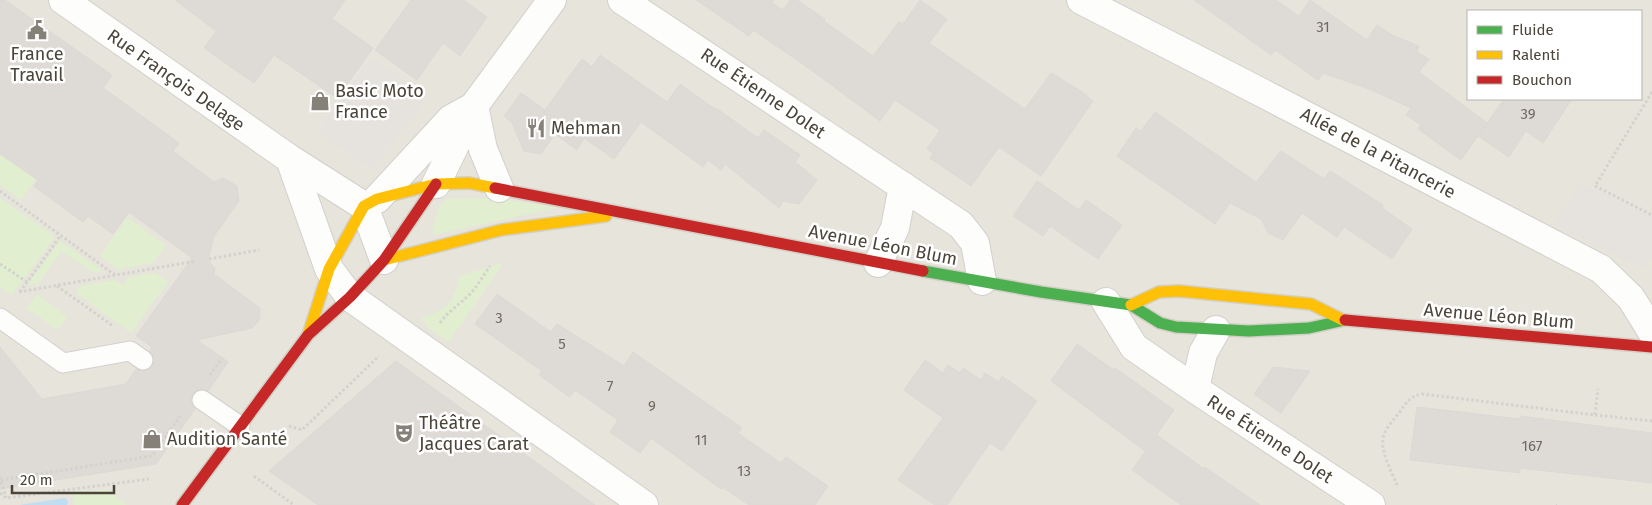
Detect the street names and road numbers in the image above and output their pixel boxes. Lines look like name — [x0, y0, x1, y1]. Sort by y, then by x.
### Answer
street label: Rue François Delage — [103, 24, 249, 136]
street label: Rue Étienne Dolet — [696, 42, 831, 143]
street label: Allée de la Pitancerie — [1297, 103, 1459, 203]
street label: Avenue Léon Blum — [807, 220, 959, 270]
street label: Avenue Léon Blum — [1423, 298, 1575, 334]
street label: Rue Étienne Dolet — [1203, 389, 1338, 488]

